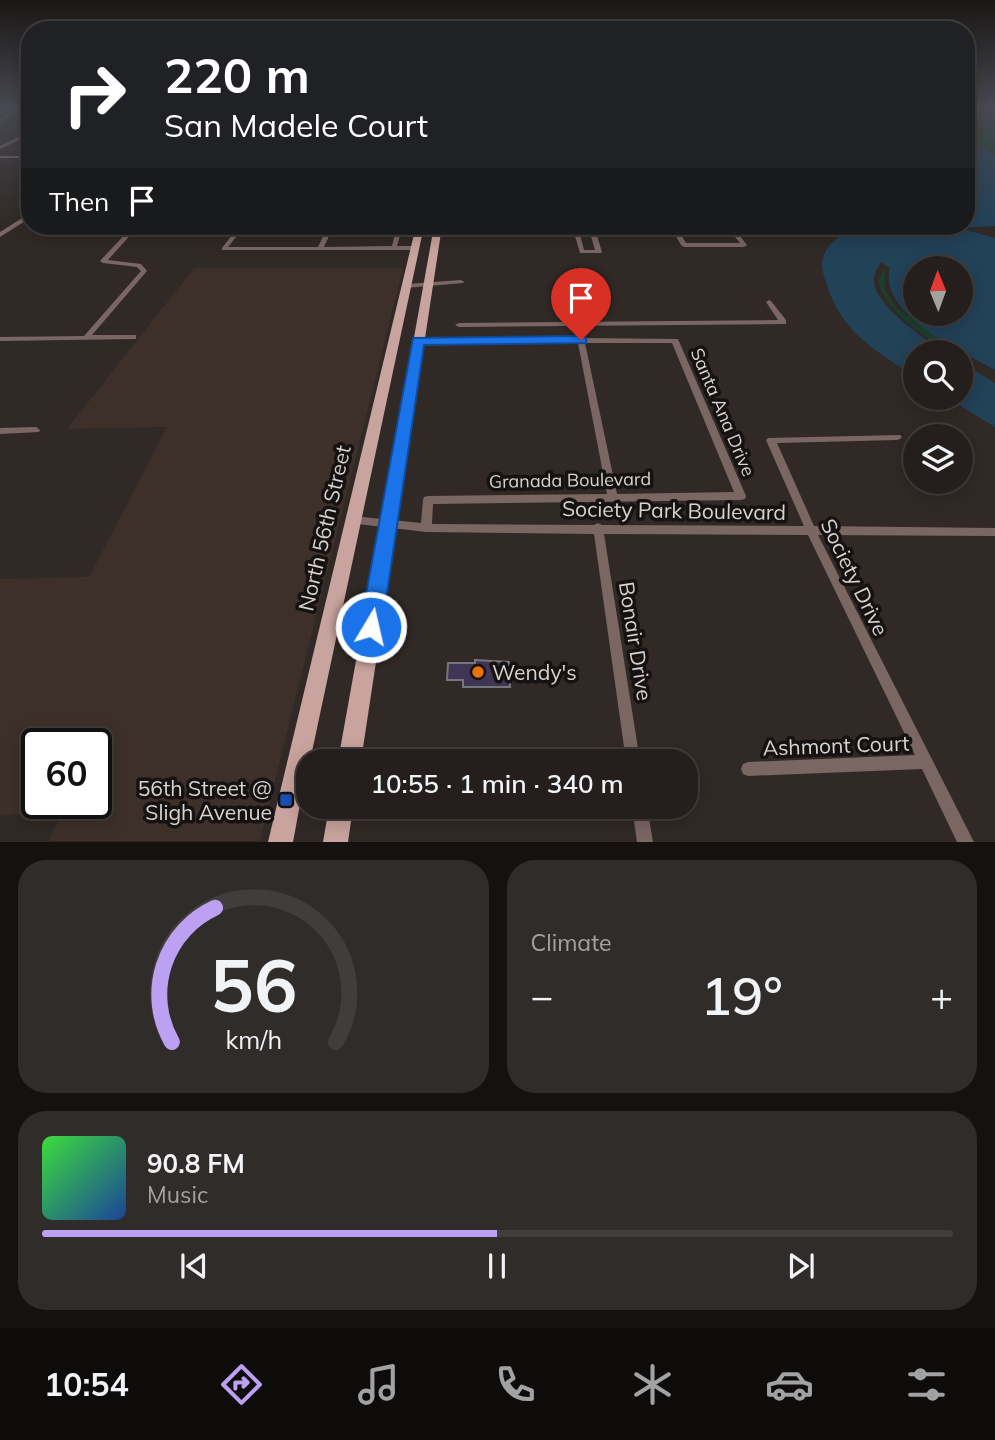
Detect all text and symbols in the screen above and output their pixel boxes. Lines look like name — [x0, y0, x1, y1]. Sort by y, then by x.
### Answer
text: 220 m — [164, 44, 310, 105]
icon: right — [49, 49, 140, 140]
text: San Madele Court — [164, 105, 428, 145]
icon: arrive — [123, 182, 161, 220]
text: Then — [49, 185, 109, 218]
north arrow — [903, 256, 973, 326]
map controls — [903, 256, 973, 494]
pin — [551, 268, 611, 340]
icon: arrive — [562, 279, 600, 317]
button: search — [903, 340, 973, 410]
street label: Santa Ana Drive — [686, 344, 760, 480]
button: layers — [903, 424, 973, 494]
street label: North 56th Street — [292, 443, 356, 613]
street label: Granada Boulevard — [489, 467, 651, 493]
street label: Society Park Boulevard — [562, 495, 786, 525]
street label: Society Drive — [816, 514, 894, 640]
street label: Bonair Drive — [614, 580, 658, 702]
position arrow — [334, 590, 408, 664]
place label: Wendy's — [492, 659, 577, 685]
marker: Wendy's — [470, 664, 486, 680]
speed limit sign: 60 — [21, 728, 112, 819]
street label: Ashmont Court — [762, 729, 910, 761]
text: 10:55 · 1 min · 340 m — [370, 767, 624, 800]
place label: 56th Street @ Sligh Avenue — [138, 775, 272, 825]
marker: 56th Street @ Sligh Avenue — [278, 792, 294, 808]
text: Climate — [531, 928, 612, 957]
text: 56 — [210, 940, 297, 1031]
text: 19° — [701, 963, 783, 1028]
text: − — [531, 972, 553, 1020]
text: + — [930, 972, 953, 1020]
text: km/h — [225, 1024, 282, 1055]
text: 90.8 FM — [147, 1147, 245, 1180]
text: Music — [147, 1180, 208, 1209]
icon: previous — [175, 1247, 213, 1285]
icon: pause — [478, 1247, 516, 1285]
icon: next — [782, 1247, 820, 1285]
icon: directions — [217, 1360, 266, 1409]
icon: music — [354, 1360, 403, 1409]
icon: phone — [491, 1360, 540, 1409]
icon: climate — [628, 1360, 677, 1409]
icon: car — [765, 1360, 814, 1409]
icon: filters — [902, 1360, 951, 1409]
text: 10:54 — [44, 1364, 129, 1404]

